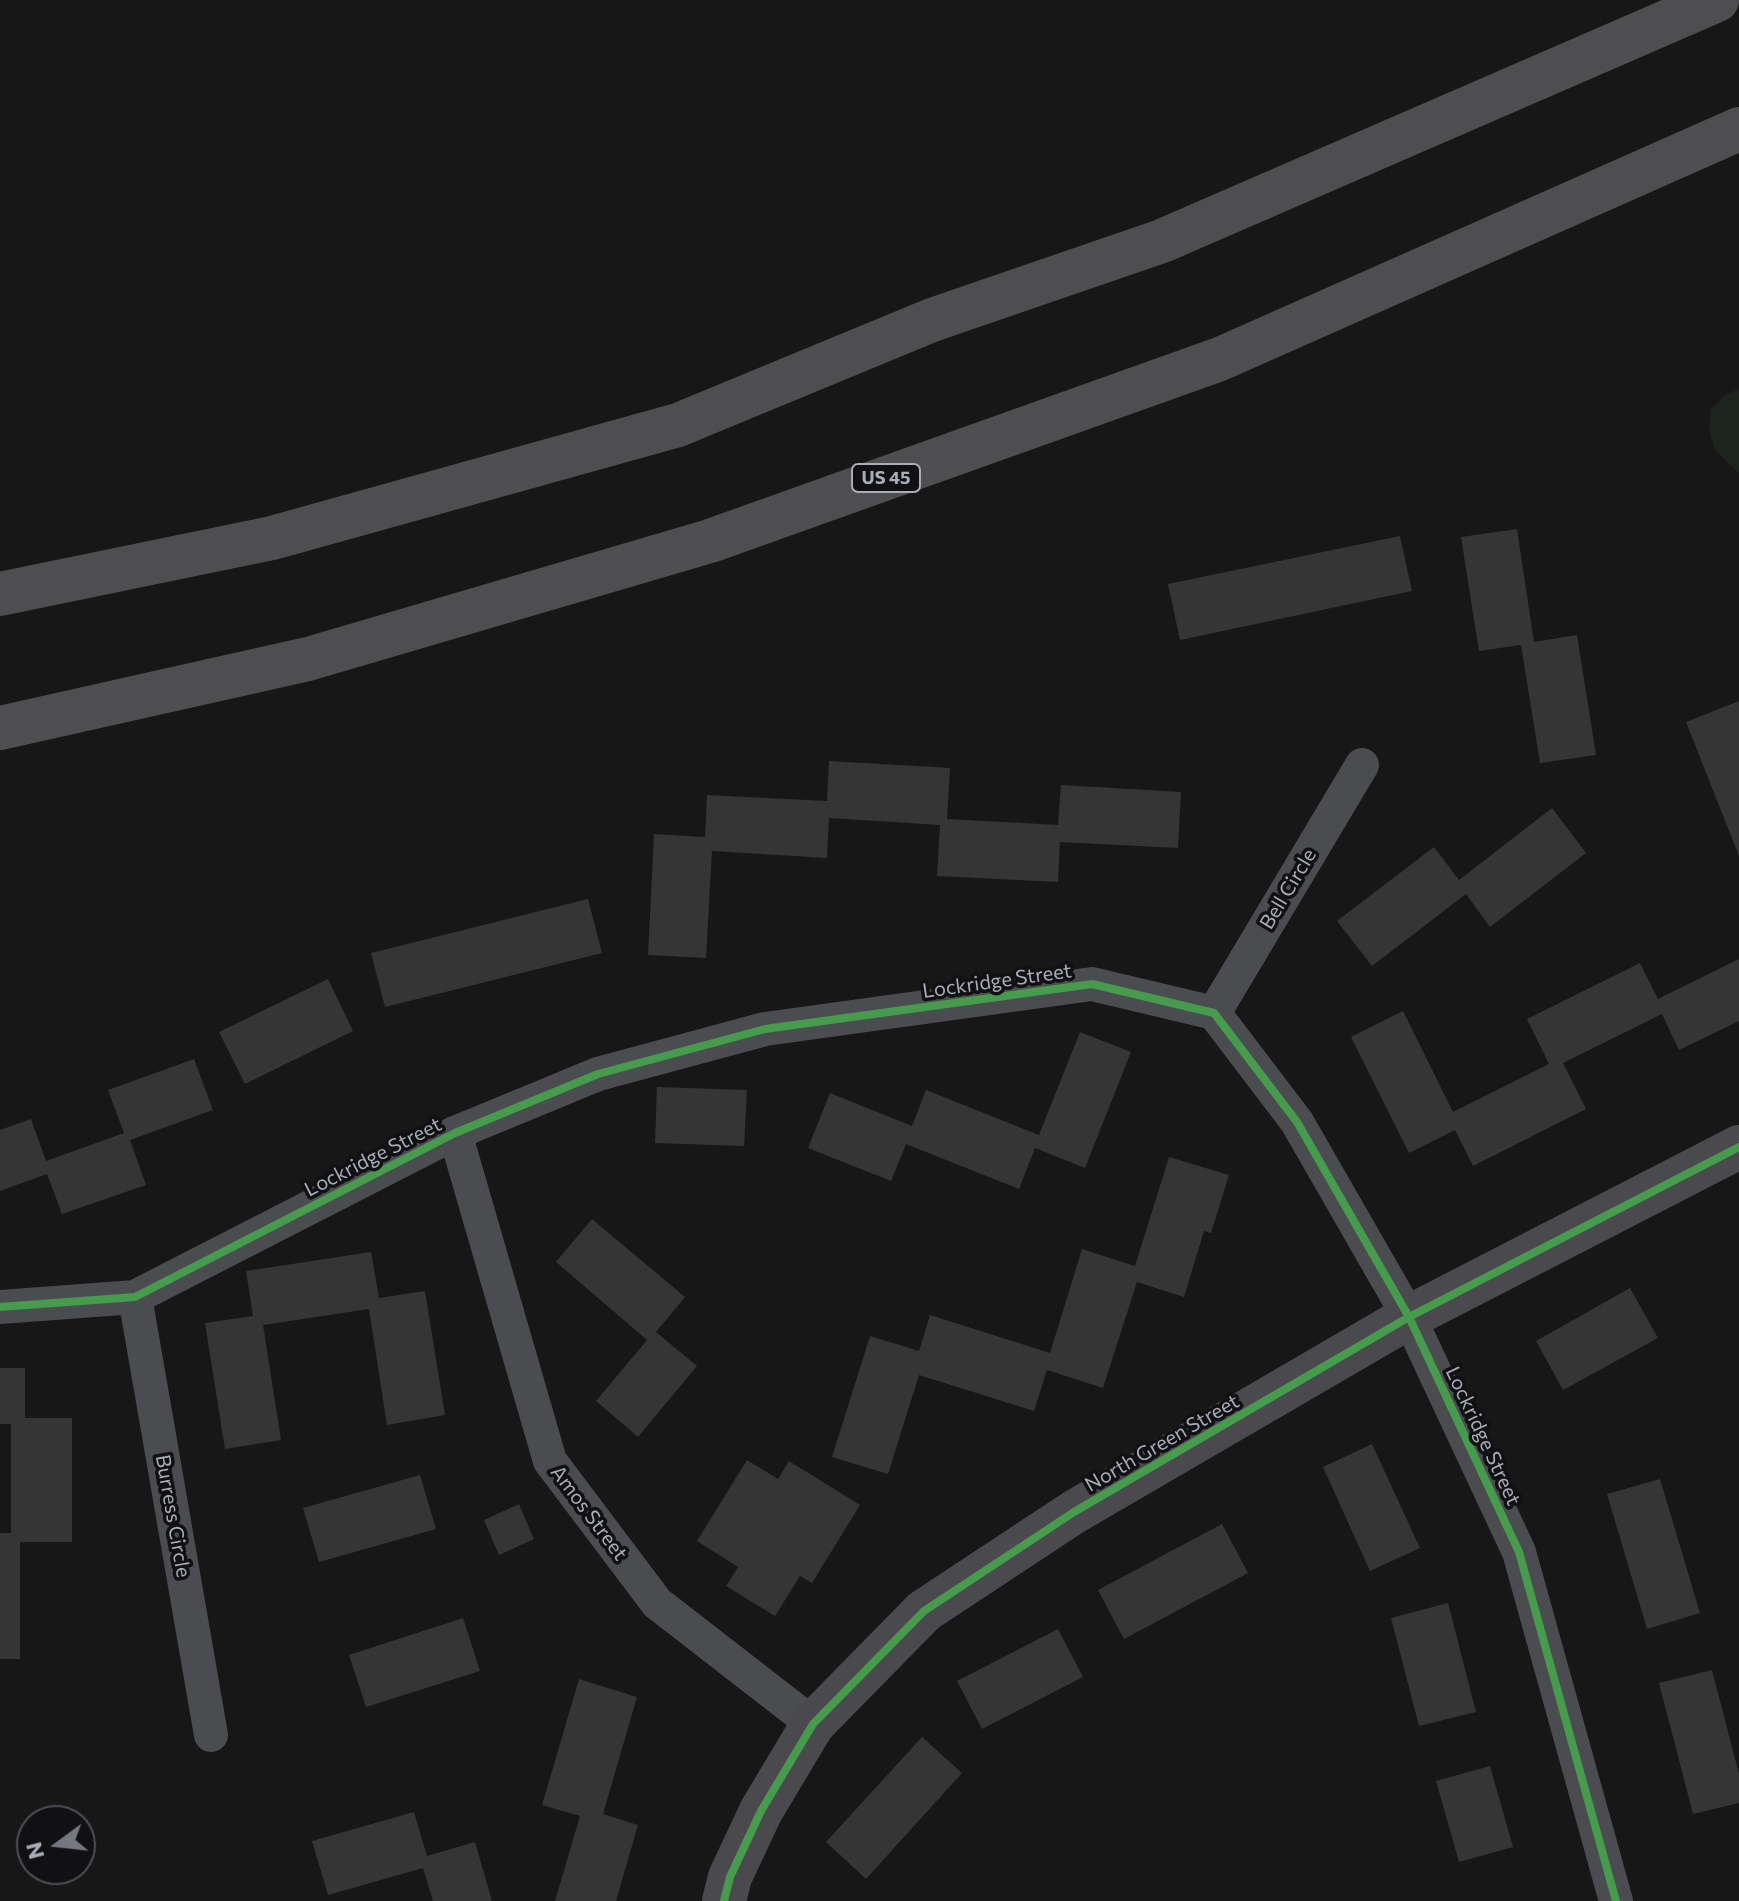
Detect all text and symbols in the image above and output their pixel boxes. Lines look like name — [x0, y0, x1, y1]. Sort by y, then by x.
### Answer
road number: US 45 — [852, 464, 920, 492]
street label: Bell Circle — [1255, 844, 1321, 934]
street label: Lockridge Street — [921, 959, 1073, 1003]
street label: Lockridge Street — [301, 1112, 445, 1202]
street label: Lockridge Street — [1440, 1363, 1526, 1509]
street label: North Green Street — [1081, 1389, 1243, 1497]
street label: Burress Circle — [150, 1453, 196, 1579]
street label: Amos Street — [546, 1461, 632, 1565]
north arrow — [16, 1805, 96, 1885]
text: N — [19, 1839, 49, 1862]

